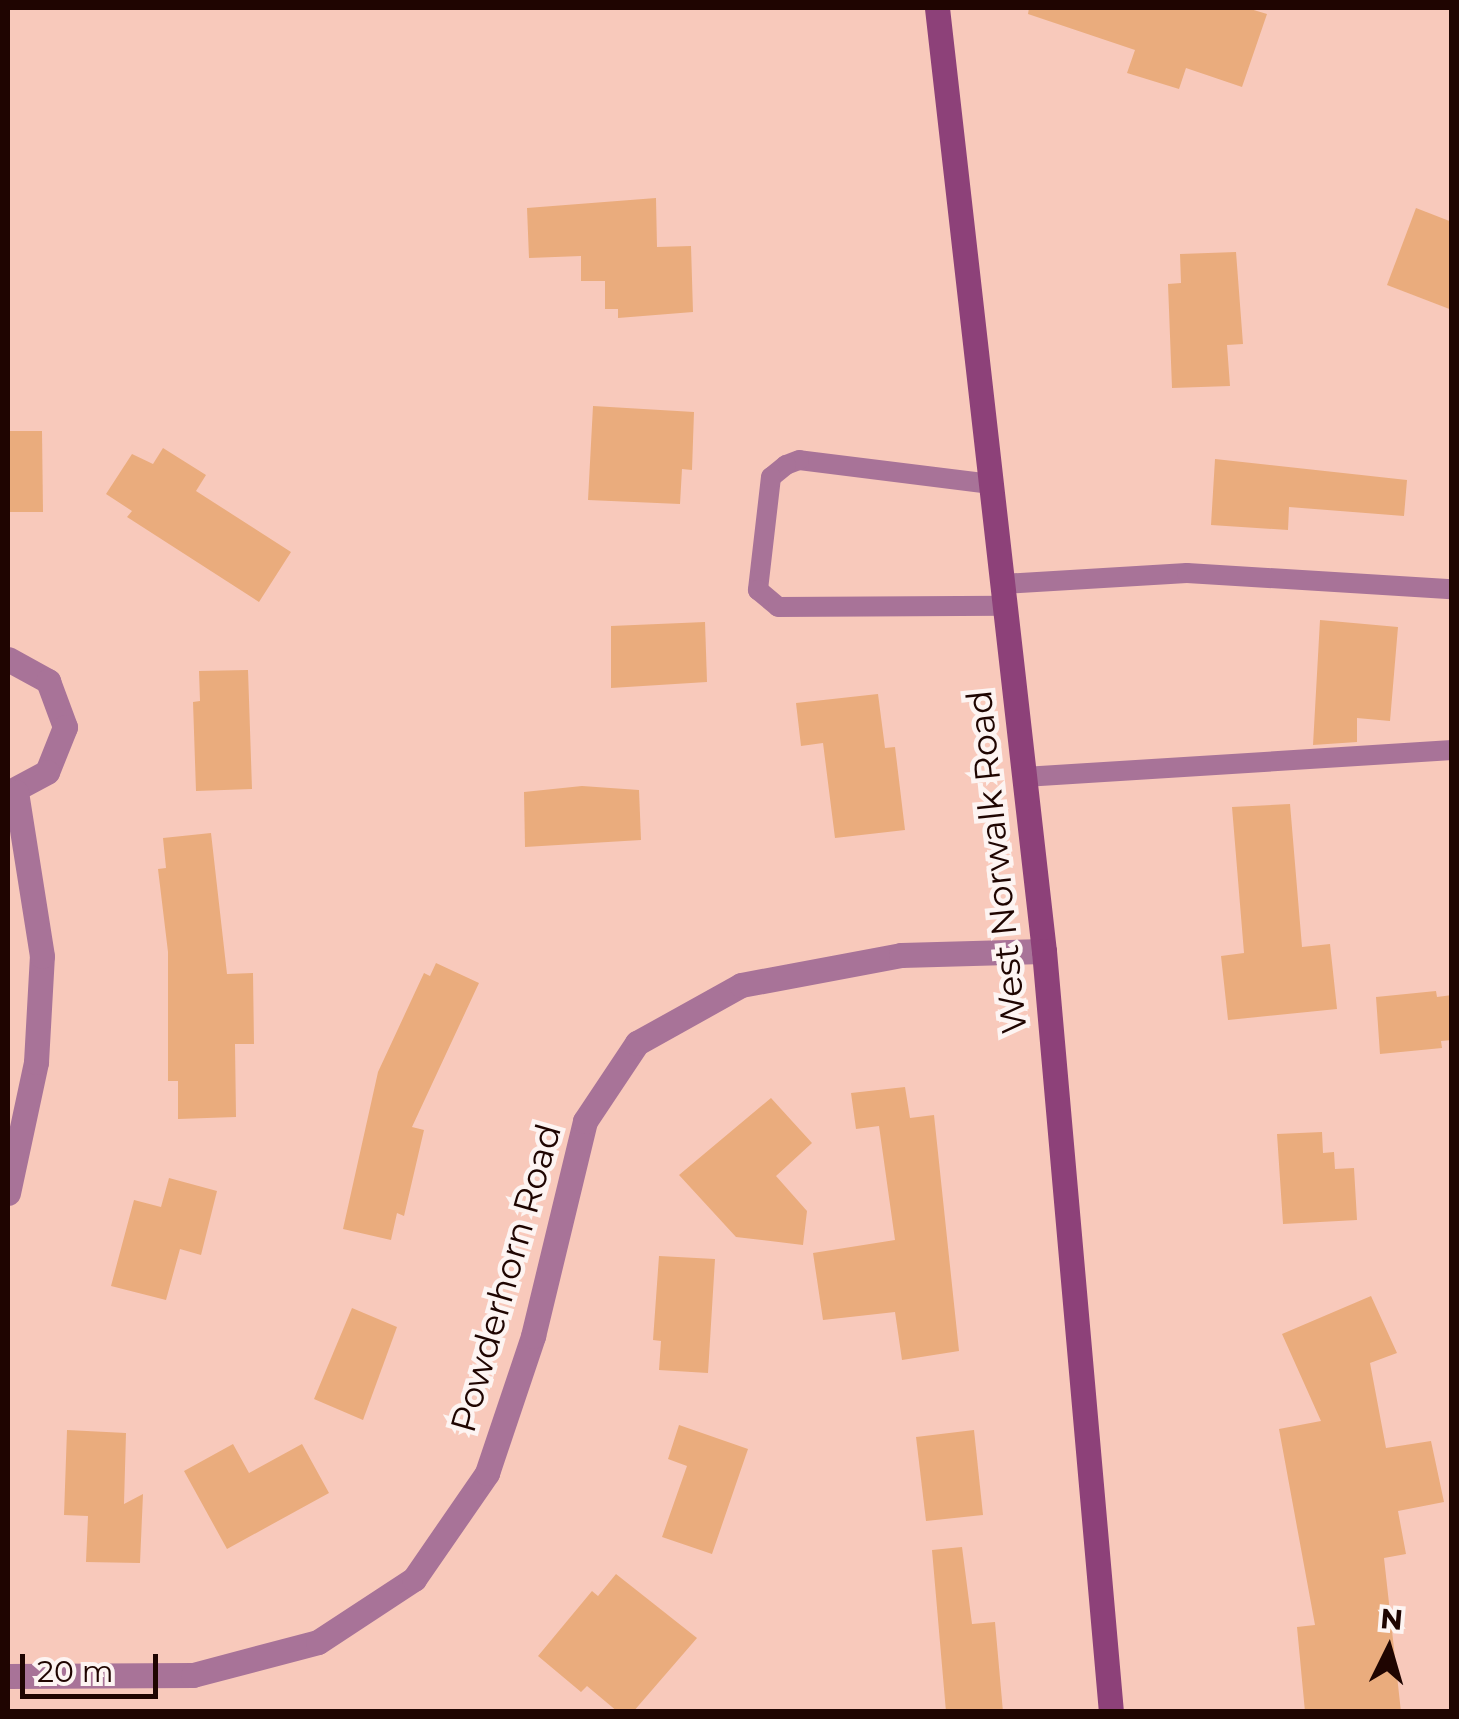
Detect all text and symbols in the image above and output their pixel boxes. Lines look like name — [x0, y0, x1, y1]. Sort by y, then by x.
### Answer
street label: West Norwalk Road — [958, 688, 1036, 1036]
street label: Powderhorn Road — [442, 1119, 570, 1437]
north arrow — [1339, 1599, 1439, 1699]
text: N — [1379, 1601, 1404, 1637]
scale bar — [25, 1634, 162, 1696]
text: 20 m — [37, 1653, 114, 1690]

